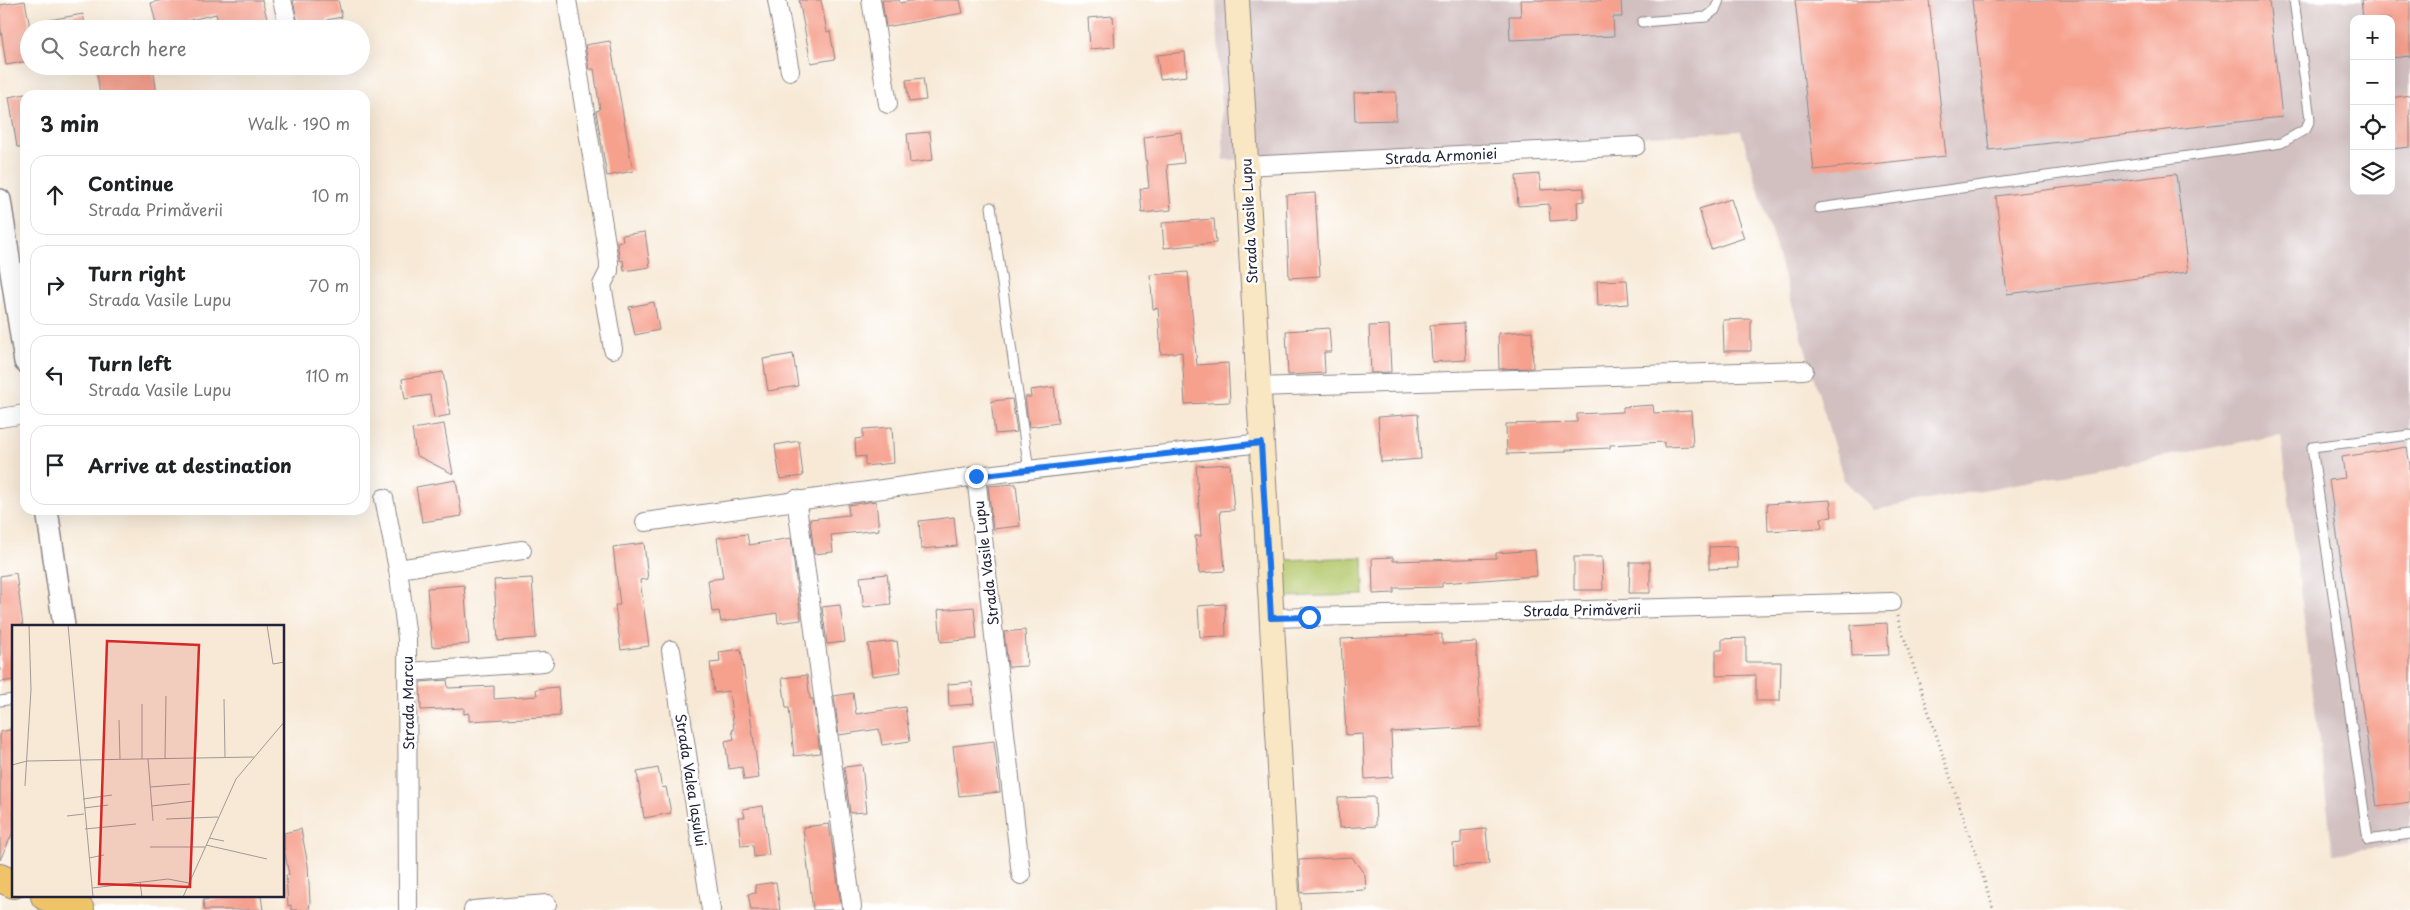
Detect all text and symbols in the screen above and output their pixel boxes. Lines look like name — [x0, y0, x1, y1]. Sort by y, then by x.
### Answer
map controls — [2350, 15, 2395, 195]
button: + — [2350, 15, 2395, 60]
search box — [20, 20, 370, 75]
icon: search — [38, 34, 66, 62]
text: Search here — [78, 34, 187, 62]
button: − — [2350, 60, 2395, 105]
button: locate — [2350, 105, 2395, 150]
text: 3 min — [40, 107, 99, 139]
text: Walk · 190 m — [248, 111, 350, 135]
street label: Strada Armoniei — [1384, 143, 1498, 169]
button: layers — [2350, 150, 2395, 195]
street label: Strada Vasile Lupu — [1235, 158, 1263, 284]
text: Continue — [88, 169, 174, 197]
icon: ahead — [41, 181, 69, 209]
text: 10 m — [312, 183, 349, 207]
text: Strada Primăverii — [88, 197, 223, 221]
text: Turn right — [88, 259, 186, 287]
icon: right — [41, 271, 69, 299]
text: 70 m — [309, 273, 349, 297]
text: Strada Vasile Lupu — [88, 287, 232, 311]
text: Turn left — [88, 349, 172, 377]
icon: left — [41, 361, 69, 389]
text: 110 m — [306, 363, 349, 387]
text: Strada Vasile Lupu — [88, 377, 232, 401]
icon: arrive — [41, 451, 69, 479]
text: Arrive at destination — [88, 451, 292, 479]
route end — [965, 465, 988, 488]
street label: Strada Vasile Lupu — [968, 499, 1004, 627]
street label: Strada Primăverii — [1523, 598, 1641, 622]
route start — [1298, 606, 1321, 629]
inset map — [12, 625, 285, 898]
street label: Strada Marcu — [397, 656, 419, 750]
street label: Strada Valea Iașului — [670, 712, 712, 848]

